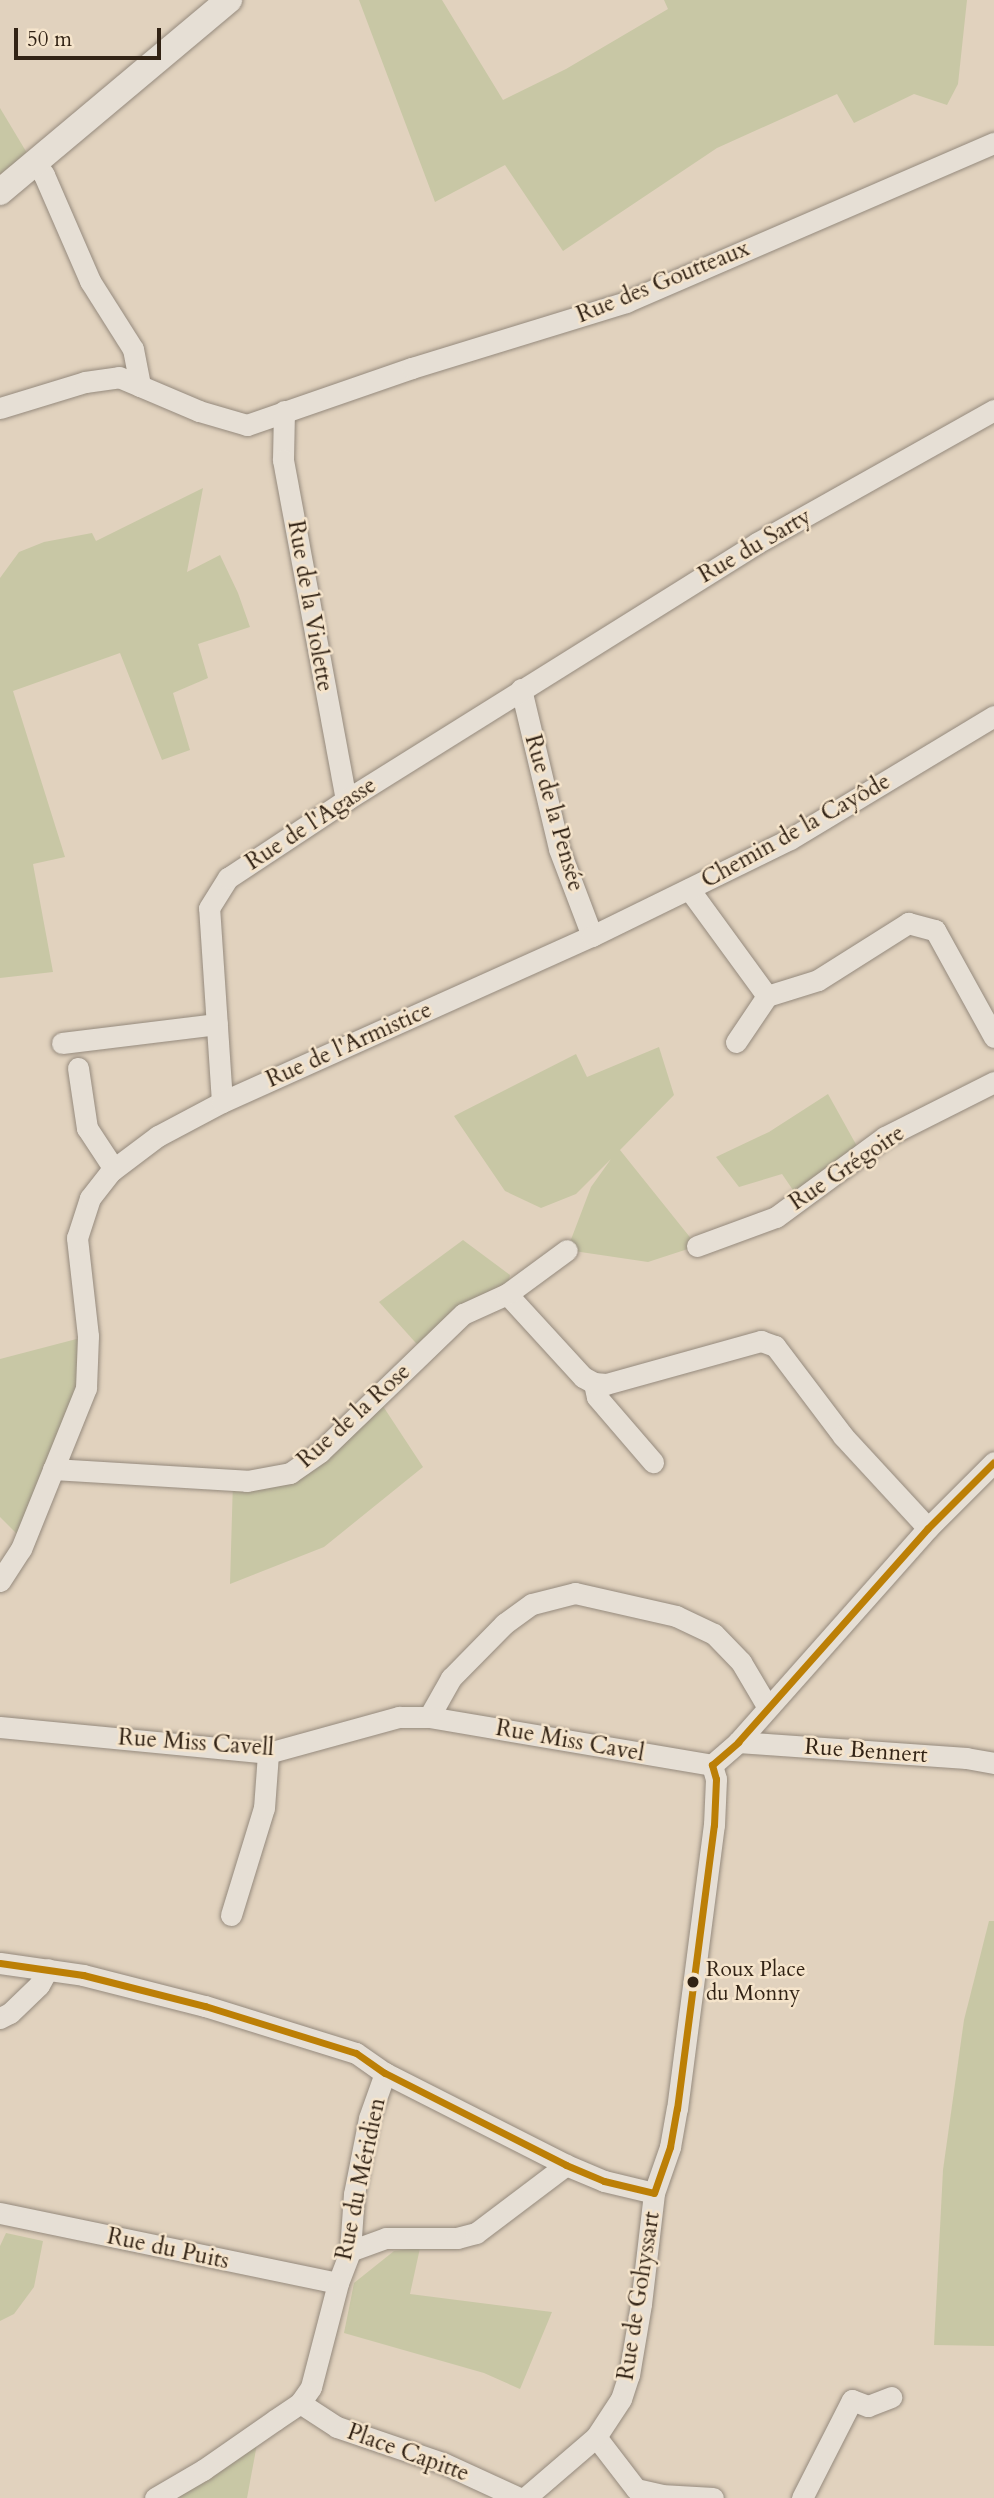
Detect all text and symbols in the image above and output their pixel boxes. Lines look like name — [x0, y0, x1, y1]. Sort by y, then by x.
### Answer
scale bar — [18, 14, 164, 58]
text: 50 m — [27, 25, 72, 54]
street label: Rue des Goutteaux — [573, 235, 753, 329]
street label: Rue du Sarty — [694, 503, 816, 589]
street label: Rue de la Violette — [281, 518, 339, 694]
street label: Rue de la Pensée — [518, 731, 590, 895]
street label: Chemin de la Cayôde — [697, 768, 895, 894]
street label: Rue de l'Agasse — [241, 772, 381, 876]
street label: Rue de l'Armistice — [262, 996, 436, 1094]
street label: Rue Grégoire — [784, 1119, 910, 1217]
street label: Rue de la Rose — [292, 1358, 416, 1474]
street label: Rue Miss Cavel — [494, 1714, 646, 1768]
street label: Rue Miss Cavell — [117, 1724, 275, 1762]
street label: Rue Bennert — [803, 1733, 929, 1769]
place label: Roux Place du Monny — [706, 1957, 805, 2007]
marker: Roux Place du Monny — [686, 1975, 700, 1989]
street label: Rue du Méridien — [330, 2095, 392, 2263]
street label: Rue de Gohyssart — [612, 2210, 666, 2382]
street label: Rue du Puits — [105, 2223, 231, 2275]
street label: Place Capitte — [343, 2418, 473, 2488]

